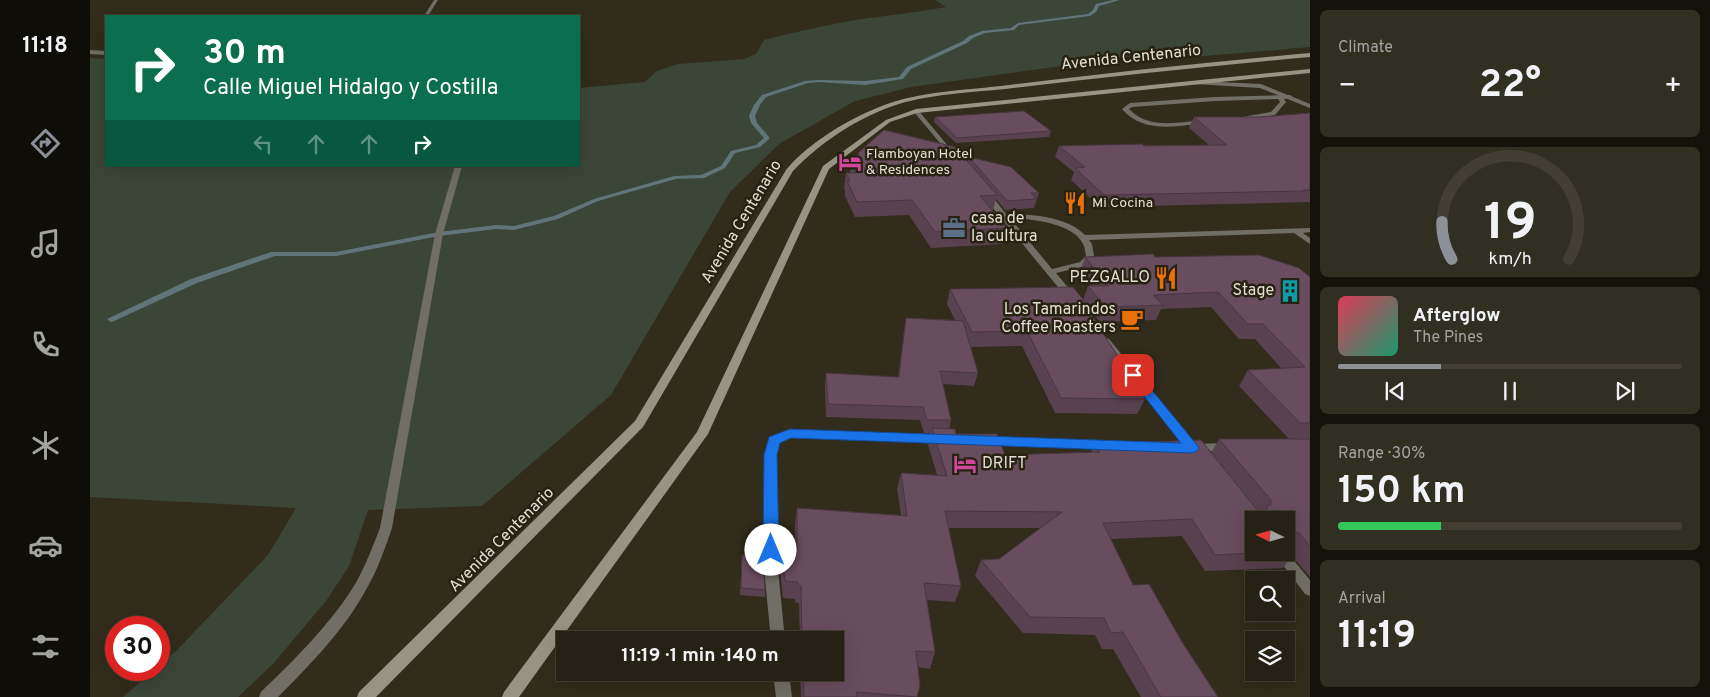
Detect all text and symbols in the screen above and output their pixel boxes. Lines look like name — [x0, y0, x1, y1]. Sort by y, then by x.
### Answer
text: 30 m — [203, 32, 286, 76]
text: 11:18 — [22, 33, 68, 60]
icon: right — [120, 35, 185, 100]
text: Climate — [1338, 38, 1393, 58]
street label: Avenida Centenario — [1060, 41, 1202, 75]
text: 22° — [1479, 62, 1541, 111]
text: − — [1338, 69, 1356, 105]
text: + — [1664, 69, 1682, 105]
text: Calle Miguel Hidalgo y Costilla — [203, 75, 498, 102]
icon: directions — [28, 126, 63, 161]
icon: left — [249, 130, 277, 158]
icon: ahead — [302, 130, 330, 158]
icon: ahead — [355, 130, 383, 158]
icon: right — [408, 130, 436, 158]
place label: Flamboyan Hotel & Residences — [866, 146, 972, 179]
hotel icon: Flamboyan Hotel & Residences — [837, 149, 863, 175]
street label: Avenida Centenario — [697, 157, 787, 287]
restaurant icon: Mi Cocina — [1062, 190, 1088, 216]
text: 19 — [1484, 192, 1536, 258]
place label: Mi Cocina — [1092, 195, 1153, 212]
place label: casa de la cultura — [971, 209, 1038, 247]
office icon: casa de la cultura — [941, 215, 967, 241]
icon: music — [28, 226, 63, 261]
text: km/h — [1488, 248, 1532, 271]
restaurant icon: PEZGALLO — [1153, 265, 1179, 291]
place label: PEZGALLO — [1070, 268, 1150, 288]
building icon: Stage — [1277, 278, 1303, 304]
place label: Stage — [1232, 281, 1274, 301]
place label: Los Tamarindos Coffee Roasters — [1001, 300, 1116, 338]
text: Afterglow — [1413, 304, 1501, 328]
cafe icon: Los Tamarindos Coffee Roasters — [1119, 306, 1145, 332]
icon: phone — [28, 327, 63, 362]
text: The Pines — [1413, 328, 1483, 348]
pin — [1112, 354, 1154, 396]
icon: arrive — [1119, 361, 1147, 389]
icon: previous — [1381, 377, 1409, 405]
icon: pause — [1496, 377, 1524, 405]
icon: next — [1611, 377, 1639, 405]
icon: climate — [28, 428, 63, 463]
text: Range · 30% — [1338, 444, 1425, 464]
hotel icon: DRIFT — [952, 451, 978, 477]
place label: DRIFT — [982, 454, 1026, 474]
text: 150 km — [1338, 468, 1465, 517]
street label: Avenida Centenario — [445, 483, 559, 597]
north arrow — [1245, 511, 1295, 561]
map controls — [1245, 511, 1295, 681]
position arrow — [744, 523, 796, 575]
icon: car — [28, 528, 63, 563]
button: search — [1245, 571, 1295, 621]
text: Arrival — [1338, 589, 1386, 609]
text: 11:19 — [1338, 613, 1416, 662]
speed limit sign: 30 — [105, 616, 170, 681]
icon: filters — [28, 629, 63, 664]
button: layers — [1245, 631, 1295, 681]
text: 11:19 · 1 min · 140 m — [621, 644, 779, 668]

